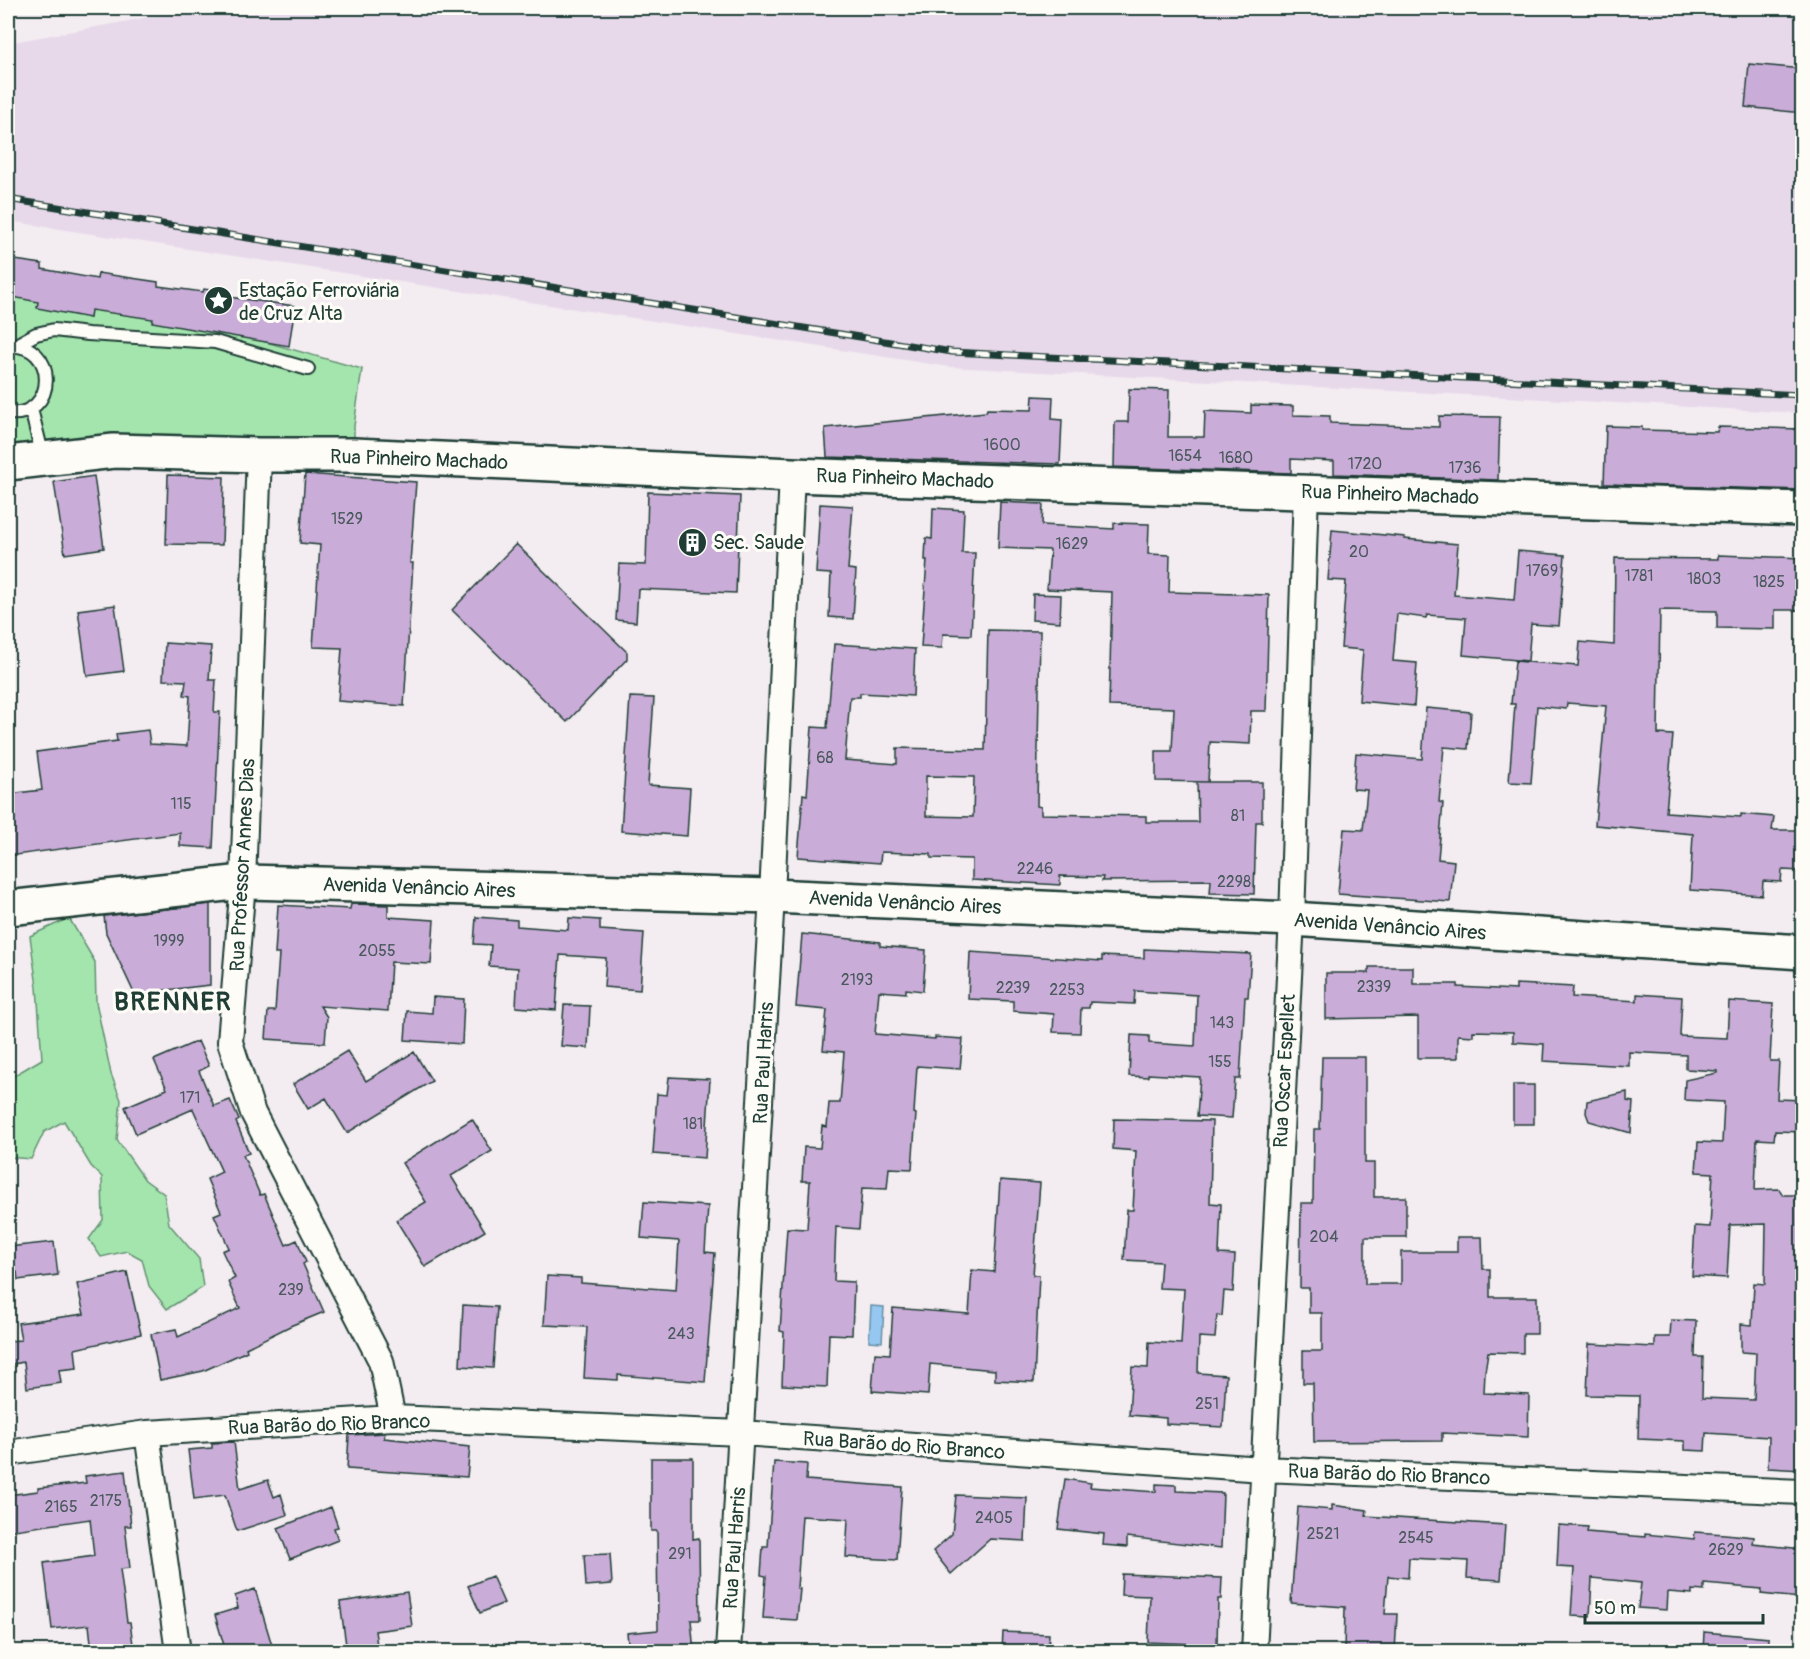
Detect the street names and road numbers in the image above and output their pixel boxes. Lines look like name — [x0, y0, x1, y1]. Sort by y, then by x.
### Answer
street label: Rua Pinheiro Machado — [329, 444, 509, 475]
street label: Rua Pinheiro Machado — [815, 463, 995, 494]
street label: Rua Pinheiro Machado — [1300, 479, 1480, 510]
street label: Rua Professor Annes Dias — [224, 758, 261, 972]
street label: Avenida Venâncio Aires — [322, 872, 516, 903]
street label: Avenida Venâncio Aires — [808, 885, 1002, 920]
street label: Avenida Venâncio Aires — [1293, 907, 1487, 946]
street label: Rua Oscar Espellet — [1268, 993, 1301, 1149]
street label: Rua Paul Harris — [748, 1001, 779, 1125]
street label: Rua Barão do Rio Branco — [227, 1408, 431, 1441]
street label: Rua Barão do Rio Branco — [802, 1426, 1006, 1465]
street label: Rua Barão do Rio Branco — [1287, 1458, 1491, 1491]
street label: Rua Paul Harris — [718, 1486, 751, 1610]

